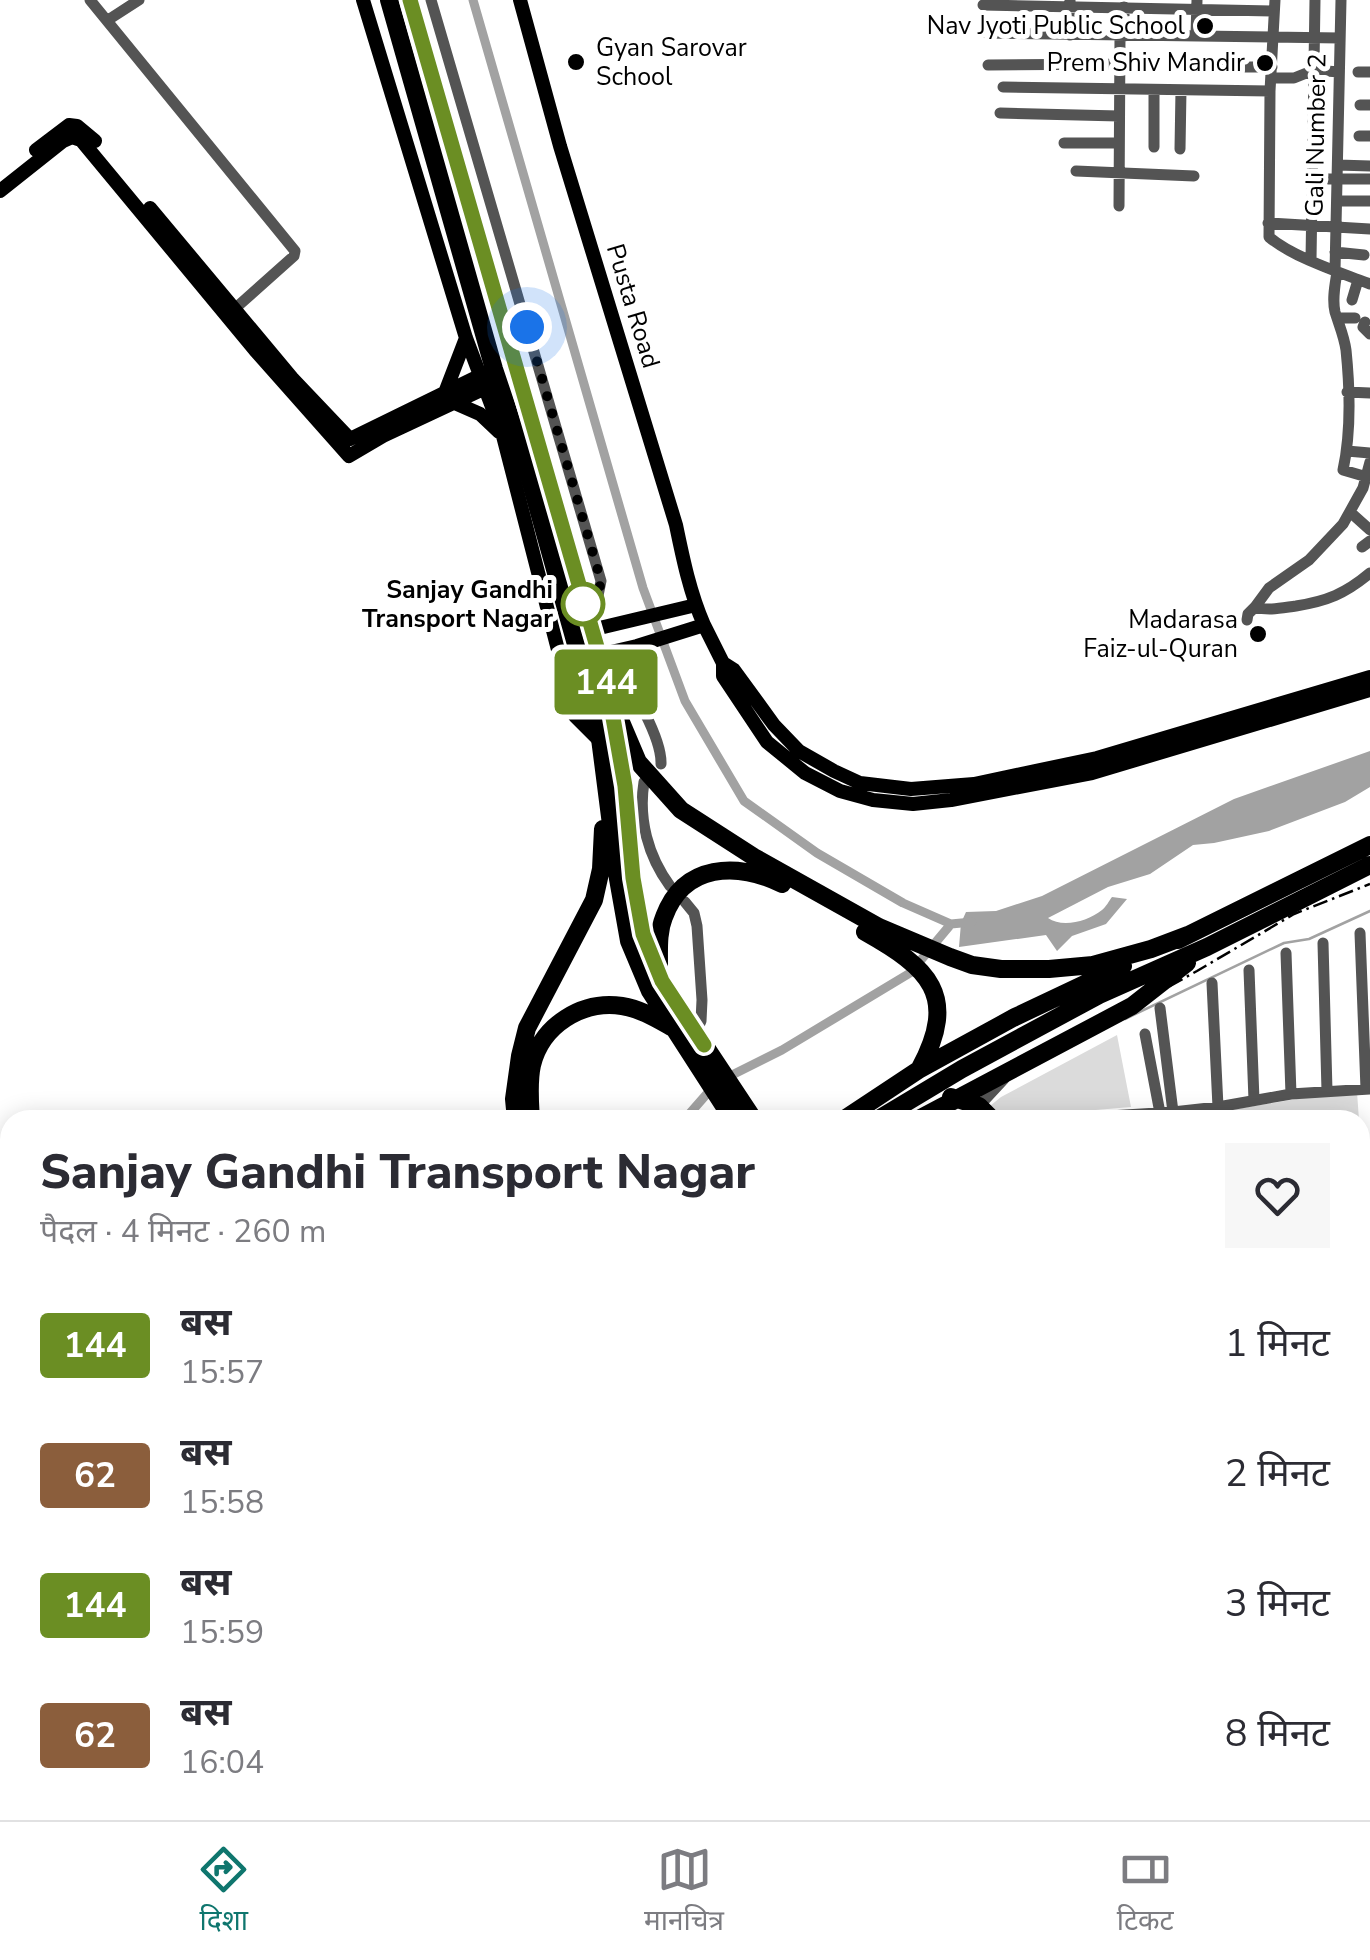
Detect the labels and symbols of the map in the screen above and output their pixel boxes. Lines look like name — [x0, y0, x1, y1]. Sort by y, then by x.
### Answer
place label: Nav Jyoti Public School — [927, 9, 1186, 43]
marker: Nav Jyoti Public School — [1194, 15, 1216, 37]
place label: Gyan Sarovar School — [596, 31, 747, 94]
place label: Prem Shiv Mandir — [1047, 46, 1245, 80]
marker: Gyan Sarovar School — [565, 51, 587, 73]
marker: Prem Shiv Mandir — [1254, 52, 1276, 74]
street label: Gali Number 2 — [1298, 53, 1334, 217]
street label: Pusta Road — [598, 240, 668, 372]
your location — [502, 302, 552, 352]
place label: Sanjay Gandhi Transport Nagar — [362, 573, 553, 636]
marker: Sanjay Gandhi Transport Nagar — [562, 583, 604, 625]
place label: Madarasa Faiz-ul-Quran — [1083, 603, 1238, 666]
marker: Madarasa Faiz-ul-Quran — [1247, 623, 1269, 645]
line badge: 144 — [548, 650, 664, 714]

